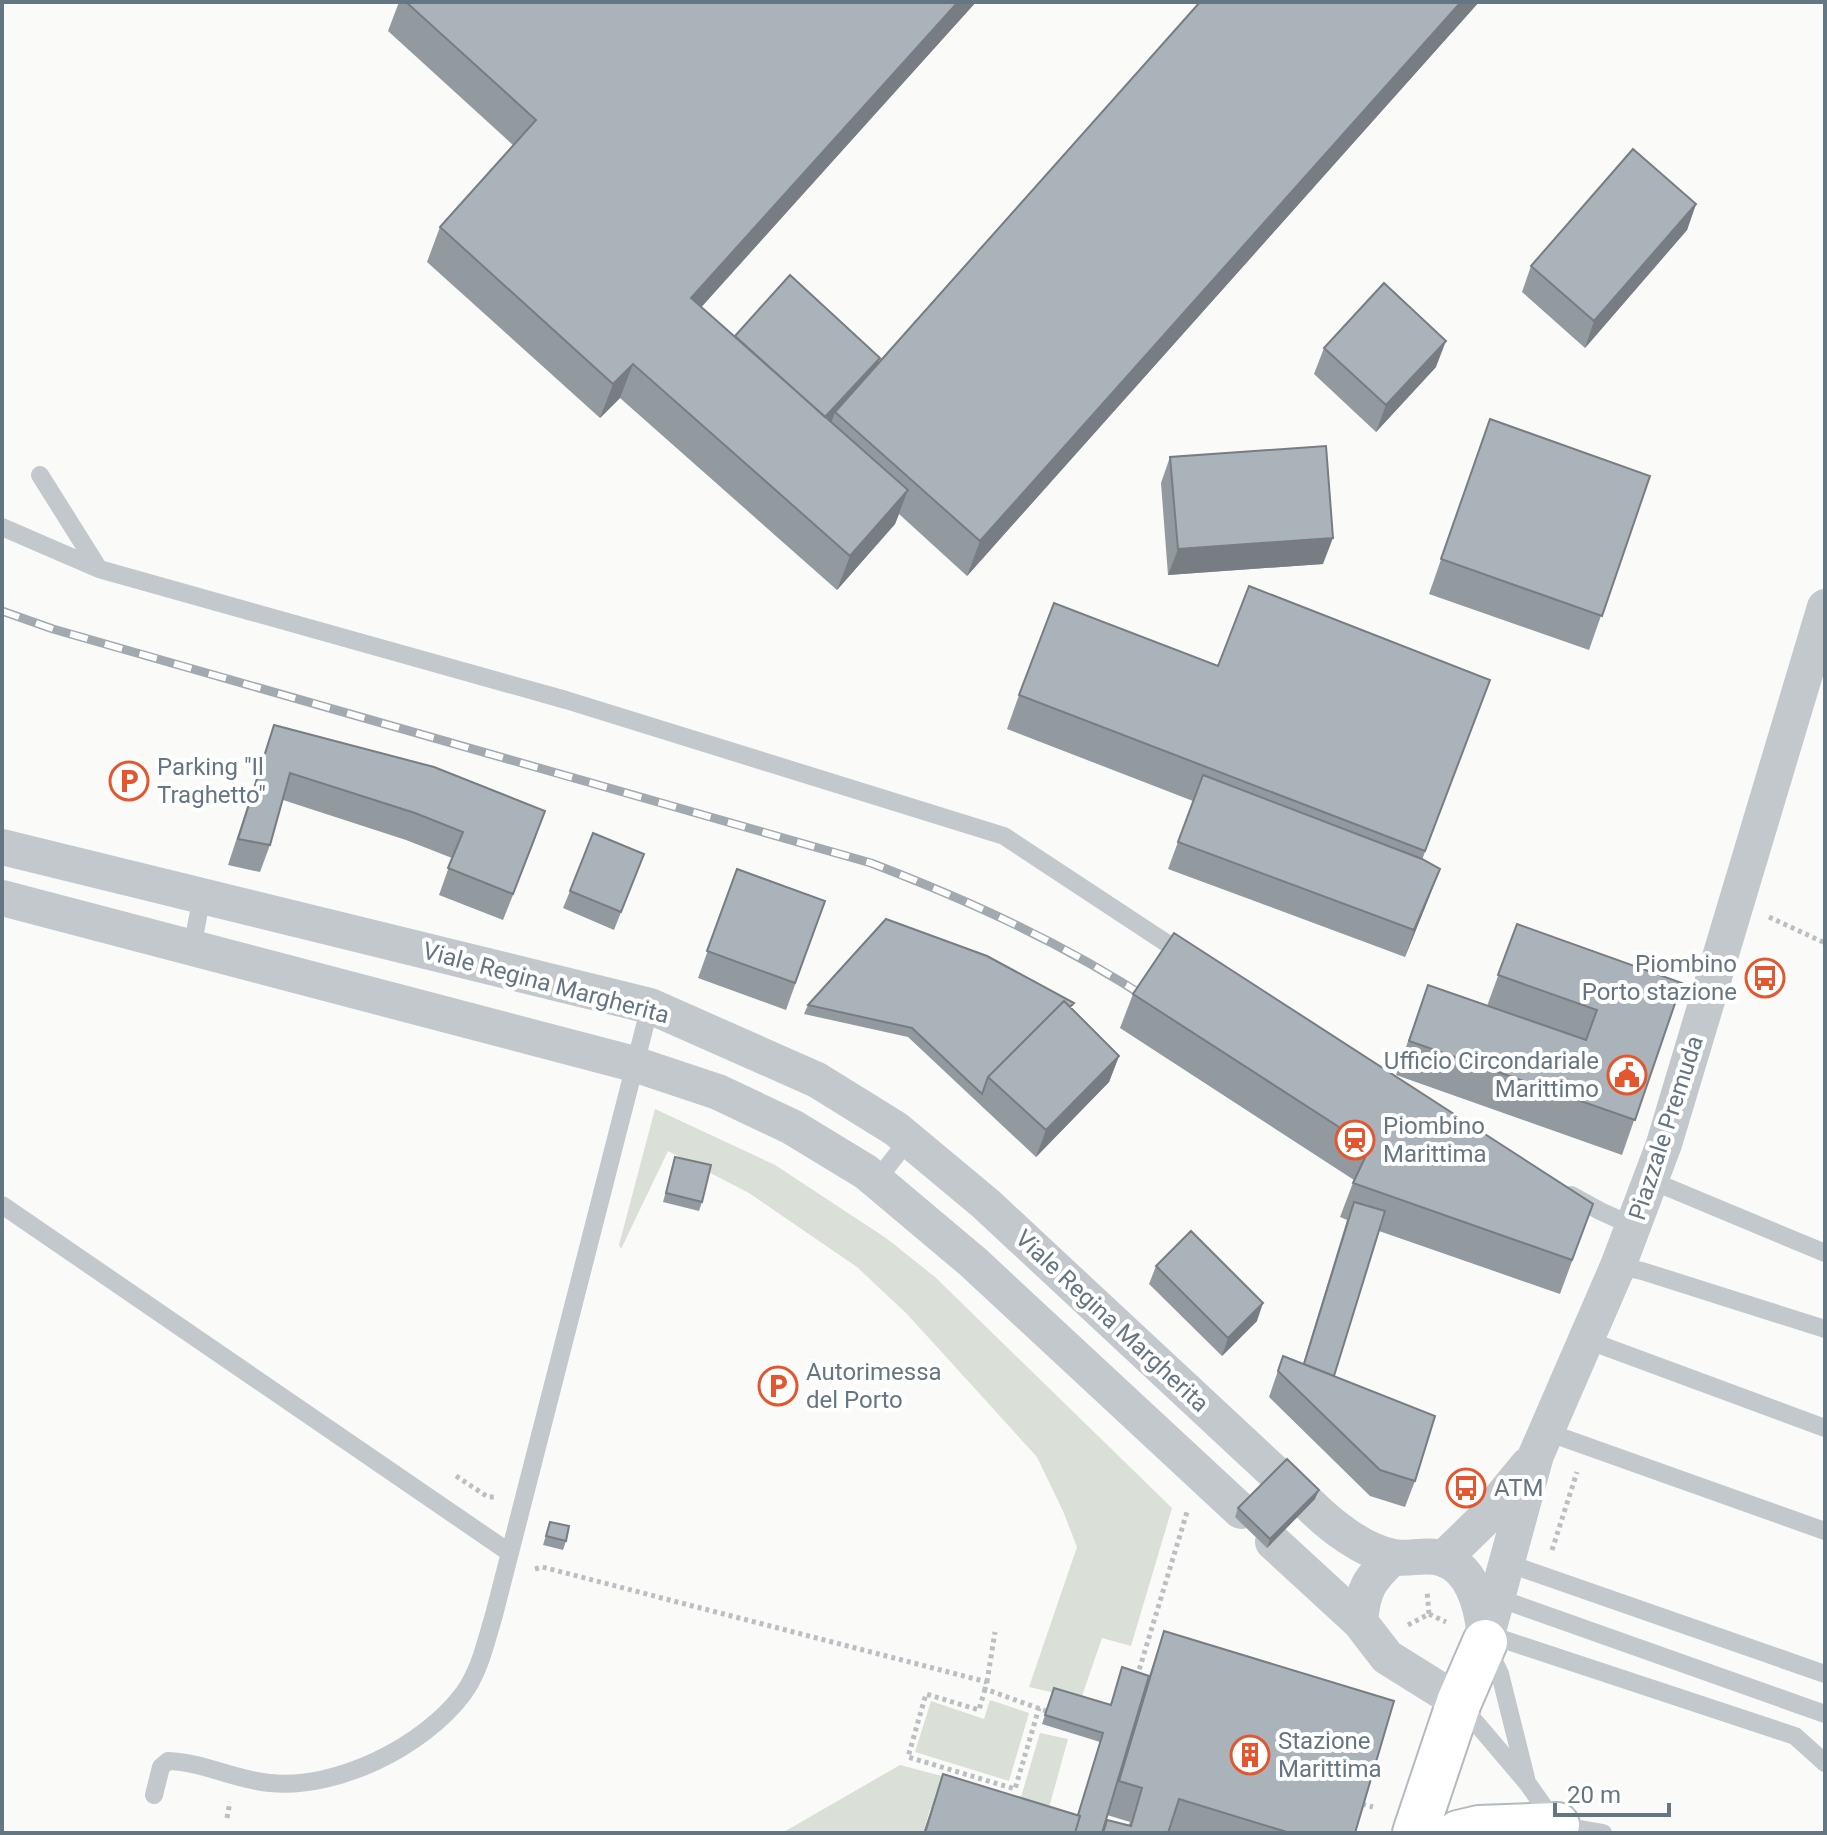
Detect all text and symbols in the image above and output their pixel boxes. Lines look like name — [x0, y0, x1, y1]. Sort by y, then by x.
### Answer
place label: Parking "Il Traghetto" — [157, 753, 266, 809]
parking icon: Parking "Il Traghetto" — [108, 760, 150, 802]
street label: Viale Regina Margherita — [420, 937, 672, 1029]
place label: Piombino Porto stazione — [1582, 950, 1737, 1006]
bus stop icon: Piombino Porto stazione — [1744, 957, 1786, 999]
street label: Piazzale Premuda — [1623, 1032, 1709, 1224]
place label: Ufficio Circondariale Marittimo — [1384, 1047, 1599, 1103]
public building icon: Ufficio Circondariale Marittimo — [1606, 1054, 1648, 1096]
place label: Piombino Marittima — [1383, 1112, 1487, 1168]
station icon: Piombino Marittima — [1334, 1119, 1376, 1161]
street label: Viale Regina Margherita — [1010, 1224, 1214, 1418]
place label: Autorimessa del Porto — [806, 1358, 942, 1414]
parking icon: Autorimessa del Porto — [757, 1365, 799, 1407]
bus stop icon: ATM — [1445, 1467, 1487, 1509]
place label: ATM — [1494, 1474, 1543, 1502]
place label: Stazione Marittima — [1278, 1727, 1382, 1783]
building icon: Stazione Marittima — [1229, 1734, 1271, 1776]
scale bar — [1555, 1767, 1669, 1817]
text: 20 m — [1567, 1781, 1621, 1809]

